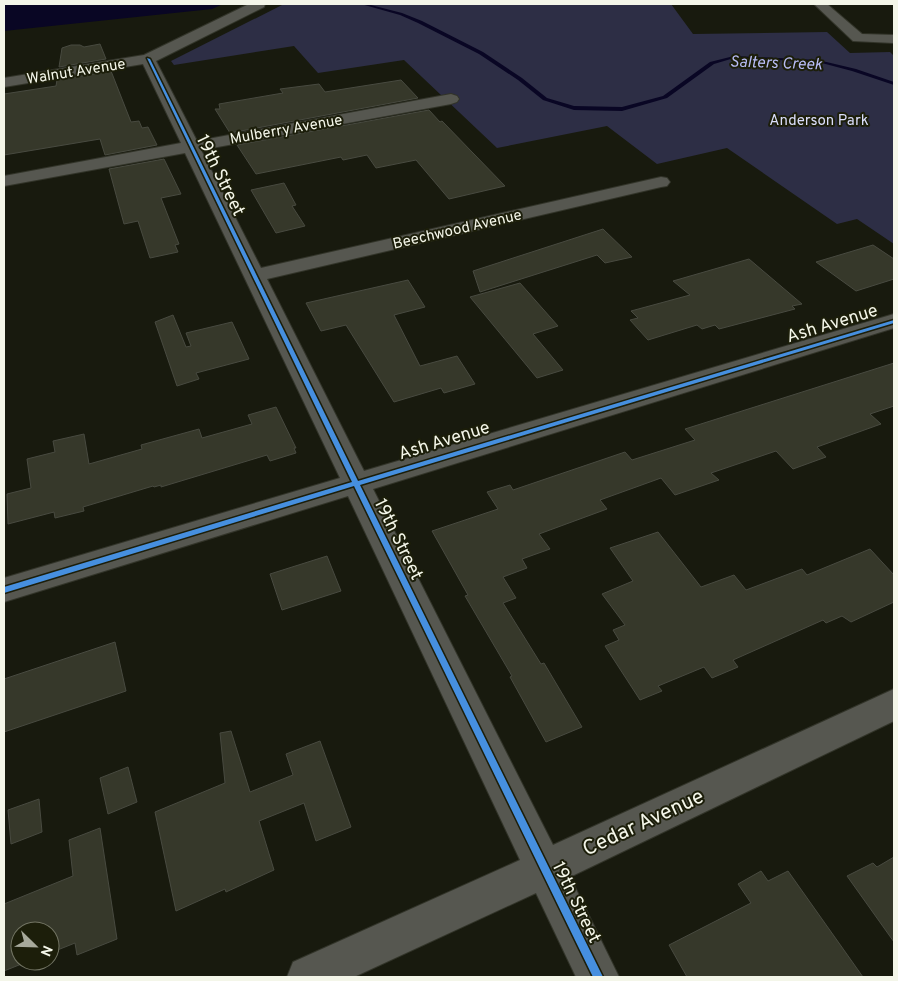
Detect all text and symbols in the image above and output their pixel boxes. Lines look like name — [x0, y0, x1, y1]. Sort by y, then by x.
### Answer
water label: Salters Creek — [729, 52, 823, 76]
street label: Walnut Avenue — [26, 55, 127, 90]
street label: Mulberry Avenue — [228, 111, 344, 150]
park label: Anderson Park — [769, 112, 869, 131]
street label: 19th Street — [190, 131, 249, 220]
street label: Beechwood Avenue — [391, 206, 524, 255]
street label: Ash Avenue — [784, 300, 881, 349]
street label: Ash Avenue — [396, 417, 493, 466]
street label: 19th Street — [368, 495, 427, 584]
street label: Cedar Avenue — [579, 783, 709, 863]
street label: 19th Street — [546, 858, 605, 947]
north arrow — [10, 921, 60, 971]
text: N — [36, 943, 55, 958]

